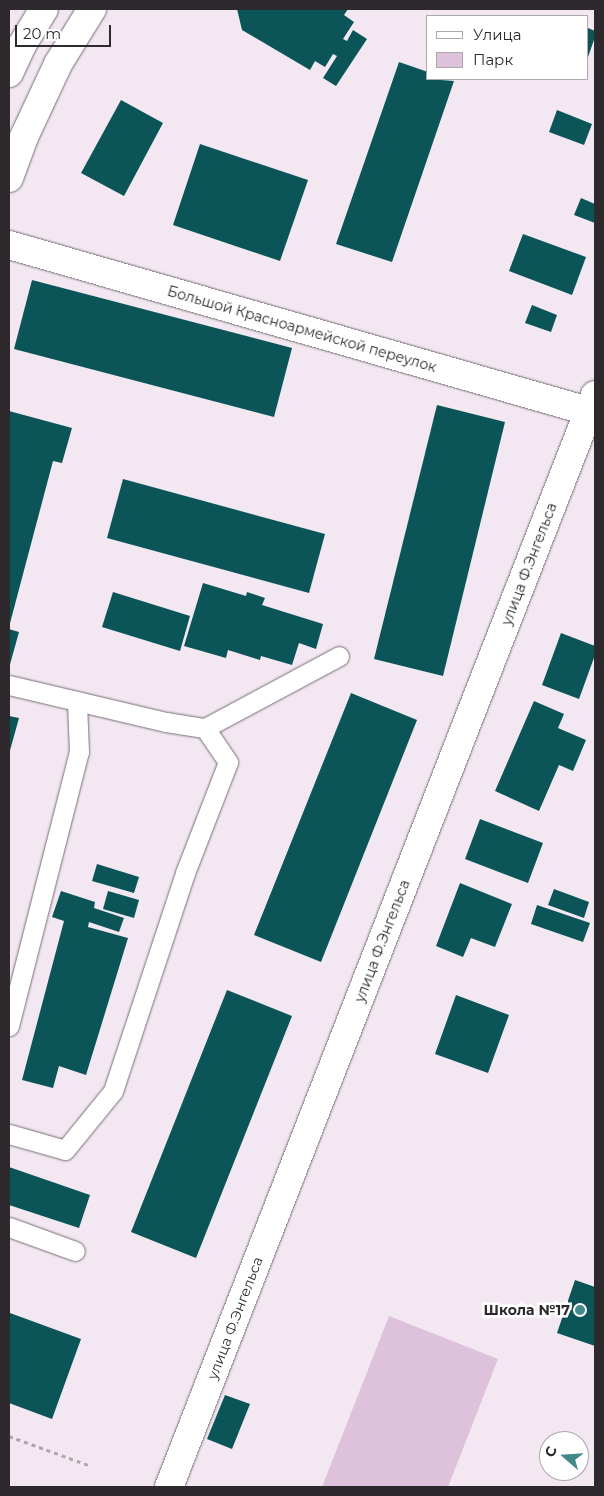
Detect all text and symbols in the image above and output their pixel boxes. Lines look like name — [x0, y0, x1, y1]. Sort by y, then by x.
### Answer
scale bar — [18, 15, 114, 47]
legend — [426, 15, 589, 80]
text: 20 m — [23, 24, 61, 43]
text: Улица — [473, 25, 521, 44]
text: Парк — [473, 50, 513, 69]
street label: Большой Красноармейской переулок — [165, 282, 439, 376]
street label: улица Ф.Энгельса — [498, 500, 560, 628]
street label: улица Ф.Энгельса — [351, 877, 413, 1005]
street label: улица Ф.Энгельса — [204, 1254, 266, 1382]
place label: Школа №17 — [484, 1302, 570, 1318]
marker: Школа №17 — [574, 1304, 586, 1316]
north arrow — [539, 1431, 589, 1481]
text: С — [541, 1444, 561, 1459]

